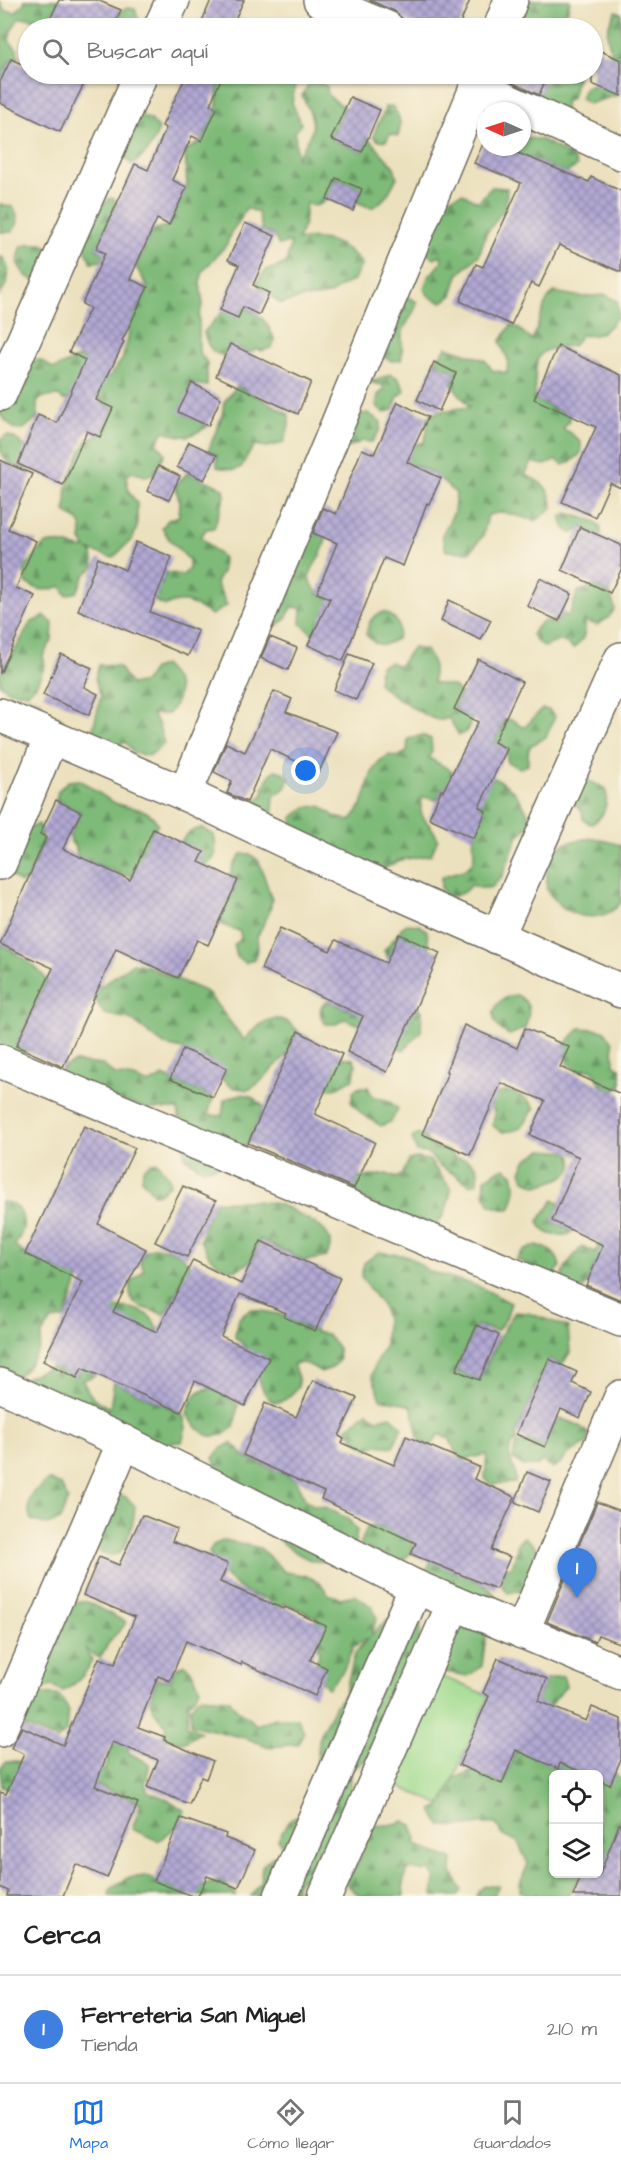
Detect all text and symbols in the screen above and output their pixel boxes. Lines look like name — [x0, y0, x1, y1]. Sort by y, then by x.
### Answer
search box — [18, 18, 603, 84]
icon: search — [39, 35, 72, 68]
text: Buscar aquí — [87, 36, 208, 67]
north arrow — [477, 102, 531, 156]
your location — [291, 756, 320, 785]
pin: 1 — [558, 1548, 596, 1598]
map controls — [549, 1770, 603, 1878]
button: locate — [549, 1770, 603, 1824]
button: layers — [549, 1824, 603, 1878]
text: Cerca — [24, 1917, 101, 1953]
text: Ferreteria San Miguel — [81, 2000, 305, 2031]
text: 1 — [42, 2015, 45, 2043]
text: 210 m — [547, 2015, 597, 2043]
text: Tienda — [81, 2031, 138, 2059]
tab: Mapa — [70, 2096, 108, 2154]
tab: Cómo llegar — [247, 2096, 334, 2154]
tab: Guardados — [474, 2096, 551, 2154]

